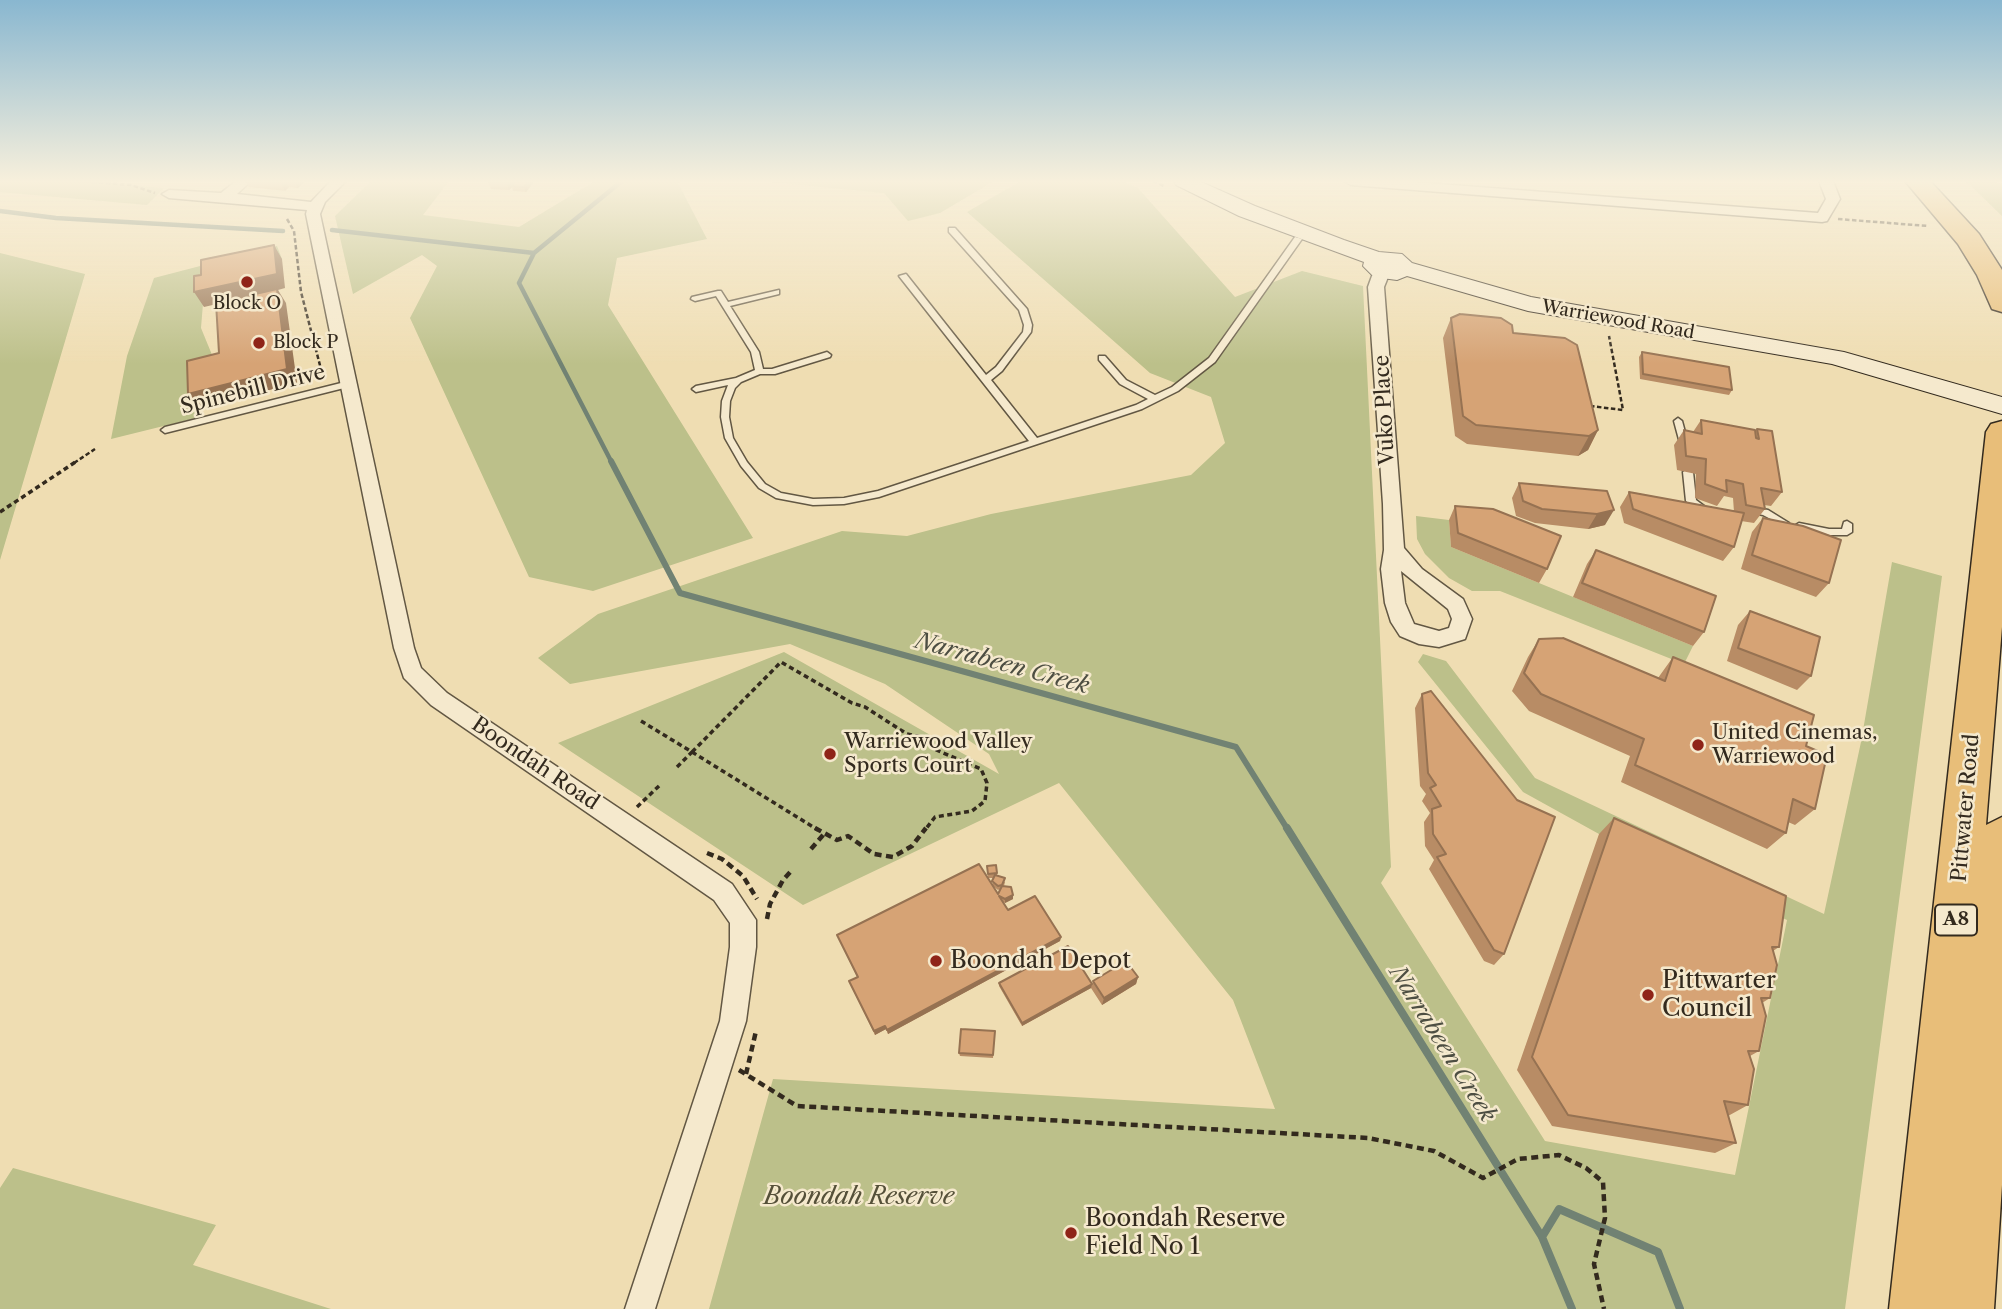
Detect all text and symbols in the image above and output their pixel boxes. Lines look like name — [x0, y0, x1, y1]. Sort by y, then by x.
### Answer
marker: Block O — [239, 274, 255, 290]
place label: Block O — [213, 293, 281, 315]
street label: Warriewood Road — [1540, 296, 1696, 344]
place label: Block P — [273, 332, 338, 354]
marker: Block P — [251, 335, 267, 351]
street label: Vuko Place — [1370, 354, 1400, 466]
street label: Spinebill Drive — [178, 360, 328, 420]
water label: Narrabeen Creek — [912, 627, 1092, 701]
street label: Boondah Road — [467, 712, 603, 816]
place label: United Cinemas, Warriewood — [1712, 720, 1878, 770]
place label: Warriewood Valley Sports Court — [844, 729, 1032, 779]
street label: Pittwater Road — [1947, 733, 1985, 883]
marker: United Cinemas, Warriewood — [1690, 737, 1706, 753]
marker: Warriewood Valley Sports Court — [822, 746, 838, 762]
road number: A8 — [1935, 904, 1977, 936]
place label: Boondah Depot — [950, 947, 1131, 975]
marker: Boondah Depot — [928, 953, 944, 969]
water label: Narrabeen Creek — [1383, 961, 1501, 1127]
place label: Pittwarter Council — [1662, 967, 1776, 1023]
marker: Pittwarter Council — [1640, 987, 1656, 1003]
park label: Boondah Reserve — [764, 1183, 954, 1211]
place label: Boondah Reserve Field No 1 — [1085, 1205, 1286, 1261]
marker: Boondah Reserve Field No 1 — [1063, 1225, 1079, 1241]

